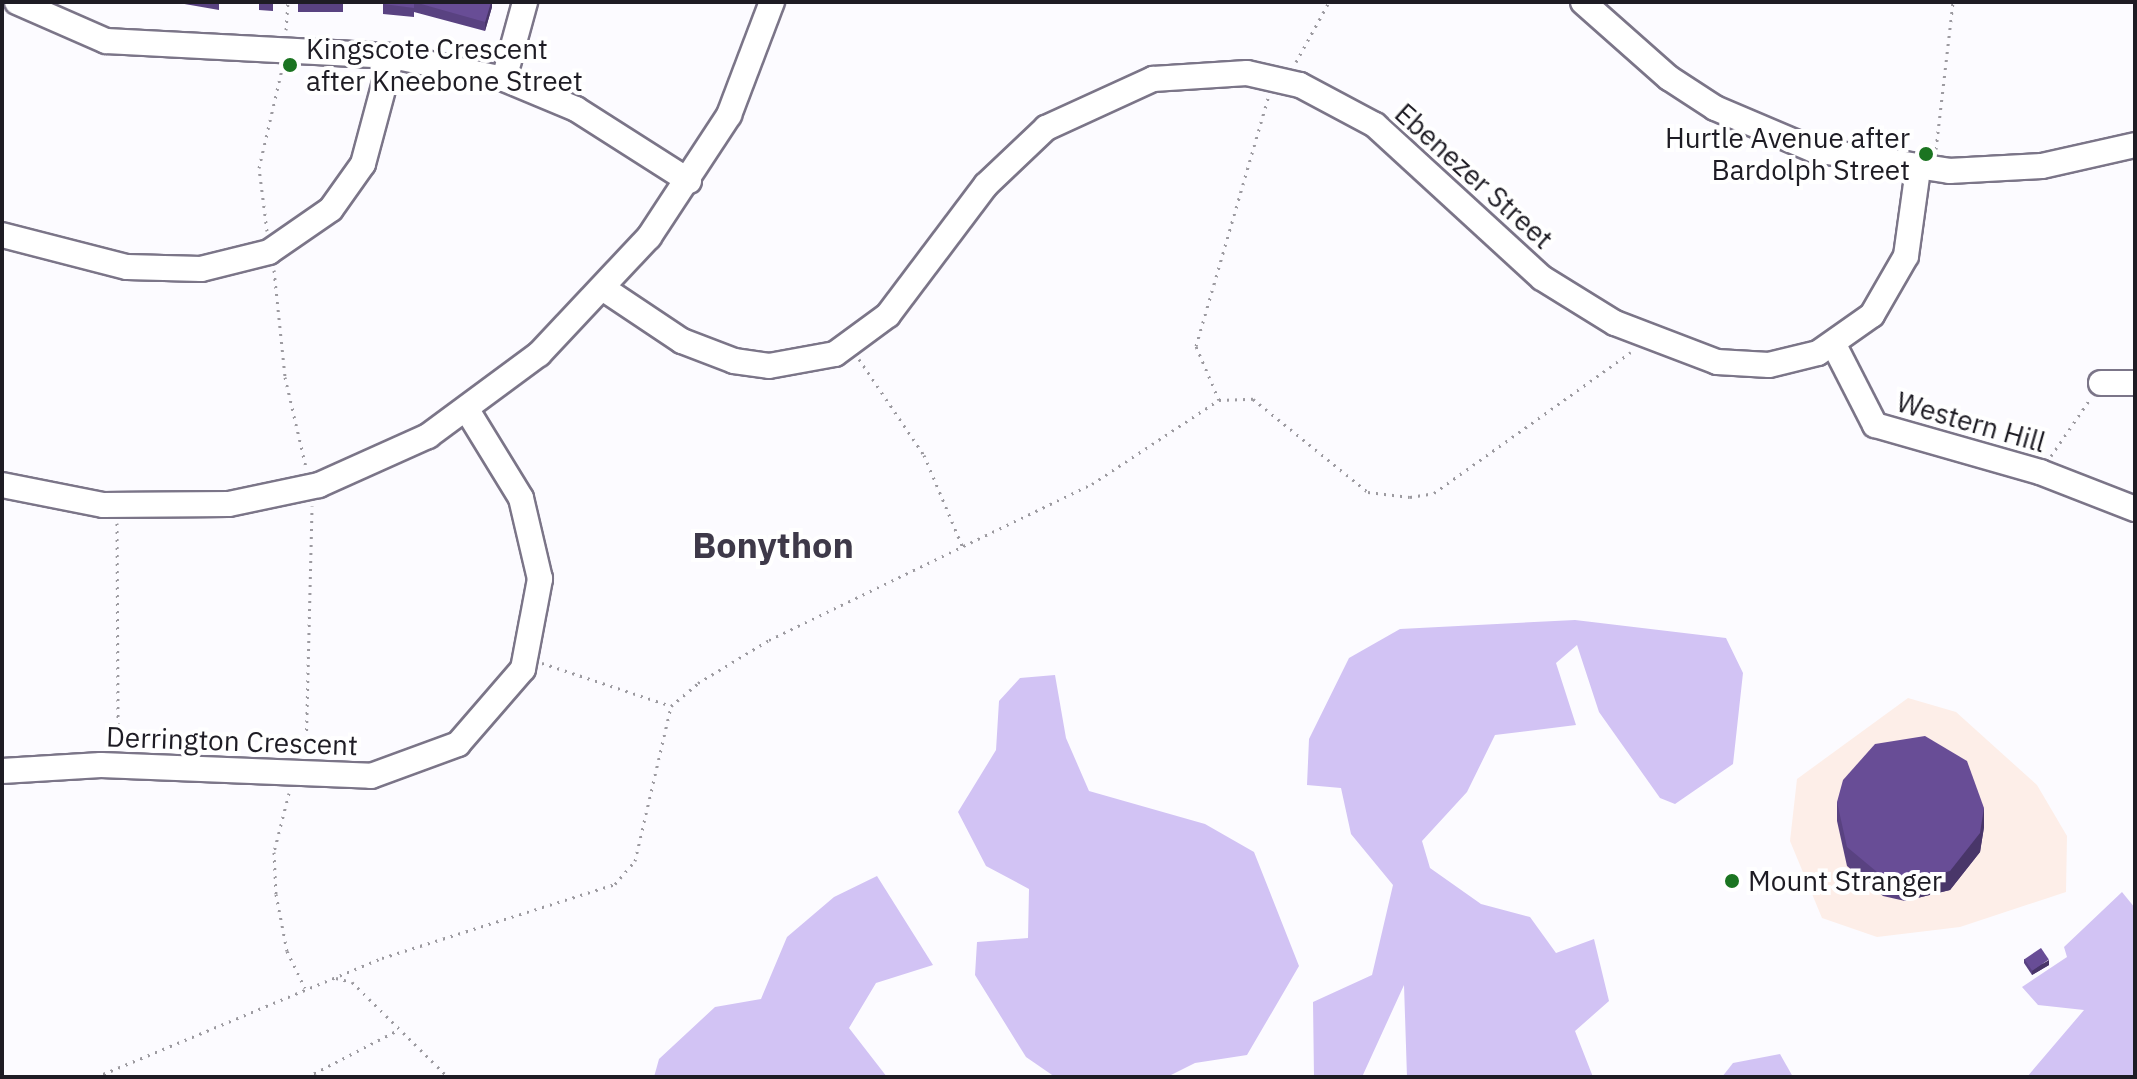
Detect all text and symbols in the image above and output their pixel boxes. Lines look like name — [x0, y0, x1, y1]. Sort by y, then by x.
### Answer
place label: Kingscote Crescent after Kneebone Street — [306, 32, 583, 98]
marker: Kingscote Crescent after Kneebone Street — [281, 56, 299, 74]
street label: Ebenezer Street — [1388, 96, 1560, 256]
place label: Hurtle Avenue after Bardolph Street — [1665, 121, 1910, 187]
marker: Hurtle Avenue after Bardolph Street — [1917, 145, 1935, 163]
street label: Western Hill — [1893, 385, 2049, 459]
district label: Bonython — [692, 523, 854, 567]
street label: Derrington Crescent — [106, 720, 358, 762]
place label: Mount Stranger — [1748, 864, 1942, 898]
marker: Mount Stranger — [1723, 872, 1741, 890]

